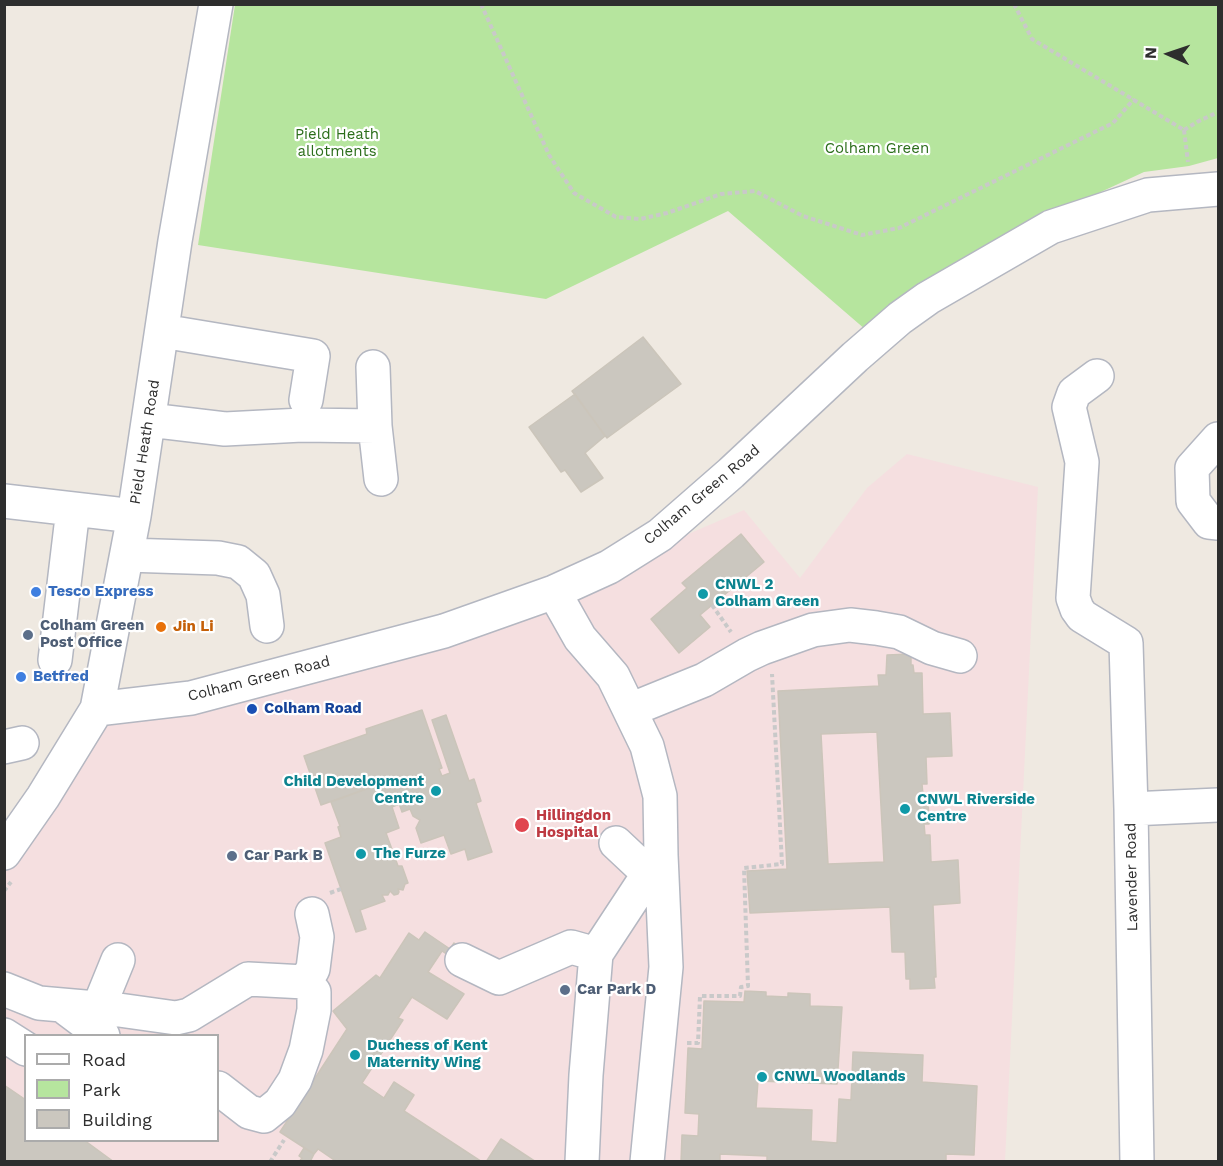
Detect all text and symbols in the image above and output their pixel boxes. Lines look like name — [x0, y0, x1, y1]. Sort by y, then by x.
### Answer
north arrow — [1139, 24, 1199, 84]
text: N — [1141, 47, 1160, 59]
park label: Pield Heath allotments — [295, 126, 379, 161]
park label: Colham Green — [825, 140, 929, 158]
street label: Pield Heath Road — [126, 378, 164, 506]
street label: Colham Green Road — [640, 441, 764, 549]
place label: CNWL 2 Colham Green — [715, 576, 819, 611]
place label: Tesco Express — [48, 583, 154, 601]
marker: Tesco Express — [29, 585, 43, 599]
marker: CNWL 2 Colham Green — [696, 587, 710, 601]
place label: Colham Green Post Office — [40, 617, 144, 652]
place label: Jin Li — [173, 618, 214, 636]
marker: Jin Li — [154, 620, 168, 634]
marker: Colham Green Post Office — [21, 628, 35, 642]
street label: Colham Green Road — [186, 653, 332, 705]
place label: Betfred — [33, 668, 89, 686]
marker: Betfred — [14, 670, 28, 684]
place label: Colham Road — [264, 700, 362, 718]
marker: Colham Road — [245, 702, 259, 716]
place label: Child Development Centre — [283, 773, 424, 808]
marker: Child Development Centre — [429, 784, 443, 798]
place label: CNWL Riverside Centre — [917, 791, 1035, 826]
marker: CNWL Riverside Centre — [898, 802, 912, 816]
place label: Hillingdon Hospital — [536, 807, 611, 842]
marker: Hillingdon Hospital — [513, 816, 531, 834]
street label: Lavender Road — [1122, 822, 1142, 932]
place label: The Furze — [373, 845, 446, 863]
place label: Car Park B — [244, 847, 323, 865]
marker: The Furze — [354, 847, 368, 861]
marker: Car Park B — [225, 849, 239, 863]
place label: Car Park D — [577, 981, 656, 999]
marker: Car Park D — [558, 983, 572, 997]
legend — [24, 1034, 219, 1142]
place label: Duchess of Kent Maternity Wing — [367, 1037, 488, 1072]
marker: Duchess of Kent Maternity Wing — [348, 1048, 362, 1062]
text: Road — [82, 1049, 126, 1070]
place label: CNWL Woodlands — [774, 1068, 906, 1086]
marker: CNWL Woodlands — [755, 1070, 769, 1084]
text: Park — [82, 1079, 121, 1100]
text: Building — [82, 1109, 152, 1130]

